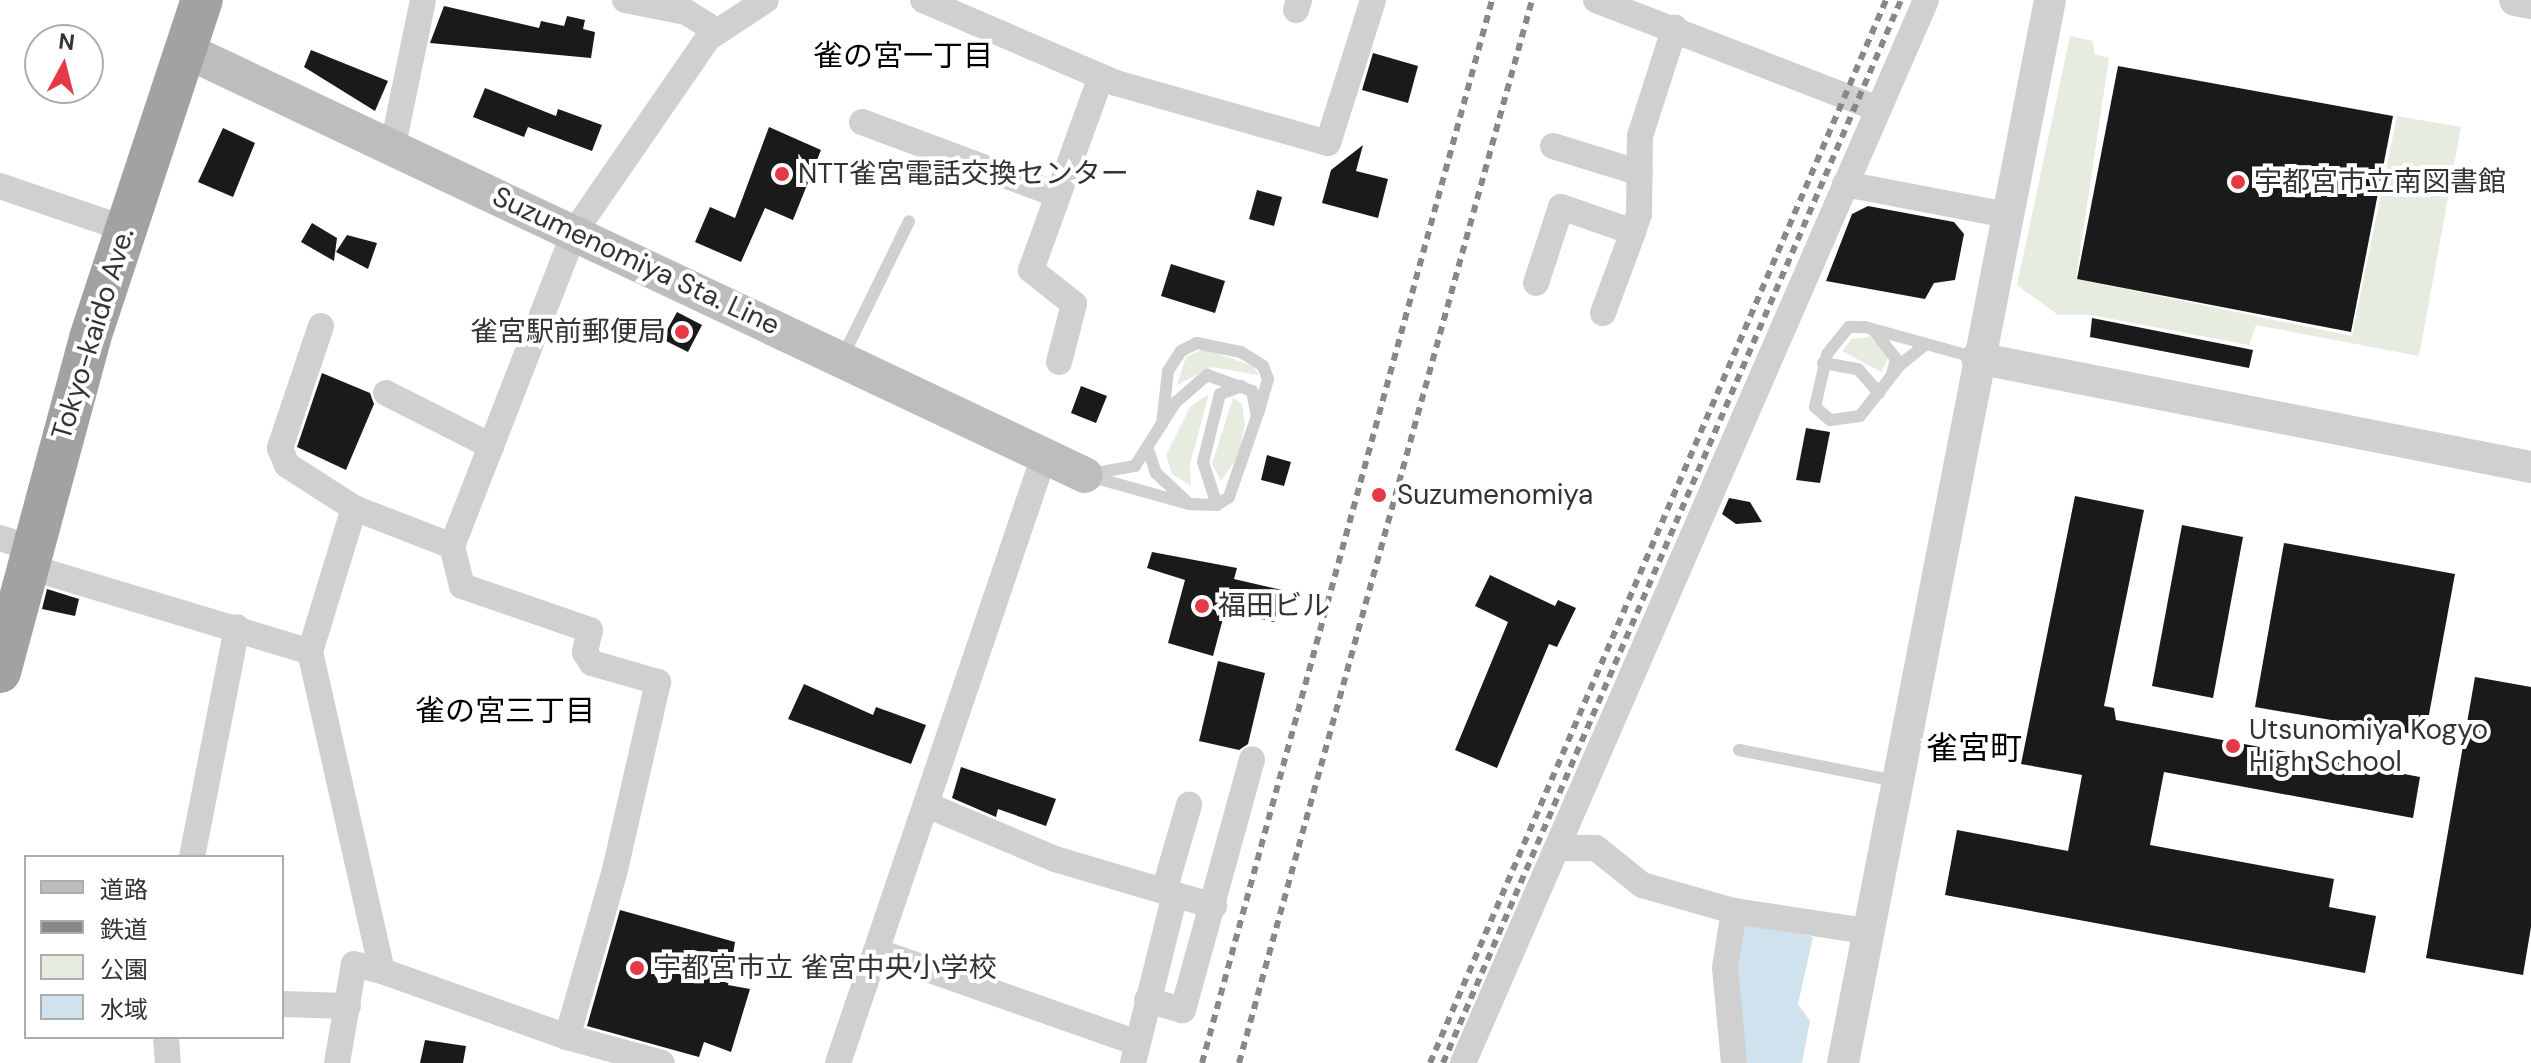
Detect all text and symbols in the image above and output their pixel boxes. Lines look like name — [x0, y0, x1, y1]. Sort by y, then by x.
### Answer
north arrow — [24, 24, 104, 104]
text: N — [57, 26, 76, 57]
district label: 雀の宮一丁目 — [813, 38, 993, 74]
place label: NTT雀宮電話交換センター — [798, 157, 1129, 191]
marker: NTT雀宮電話交換センター — [773, 165, 791, 183]
place label: 宇都宮市立南図書館 — [2254, 165, 2506, 199]
marker: 宇都宮市立南図書館 — [2229, 173, 2247, 191]
street label: Suzumenomiya Sta. Line — [487, 180, 785, 342]
street label: Tokyo-kaido Ave. — [45, 224, 141, 444]
place label: 雀宮駅前郵便局 — [470, 315, 666, 349]
marker: 雀宮駅前郵便局 — [673, 323, 691, 341]
place label: Suzumenomiya — [1397, 478, 1593, 512]
marker: Suzumenomiya — [1368, 484, 1390, 506]
place label: 福田ビル — [1218, 589, 1330, 623]
marker: 福田ビル — [1193, 597, 1211, 615]
district label: 雀の宮三丁目 — [415, 693, 595, 729]
place label: Utsunomiya Kogyo High School — [2249, 713, 2488, 779]
district label: 雀宮町 — [1926, 729, 2022, 767]
marker: Utsunomiya Kogyo High School — [2224, 737, 2242, 755]
legend — [24, 855, 284, 1039]
text: 道路 — [100, 874, 148, 905]
text: 鉄道 — [100, 914, 148, 945]
place label: 宇都宮市立 雀宮中央小学校 — [653, 951, 996, 985]
text: 公園 — [100, 954, 148, 985]
marker: 宇都宮市立 雀宮中央小学校 — [628, 959, 646, 977]
text: 水域 — [100, 994, 148, 1025]

